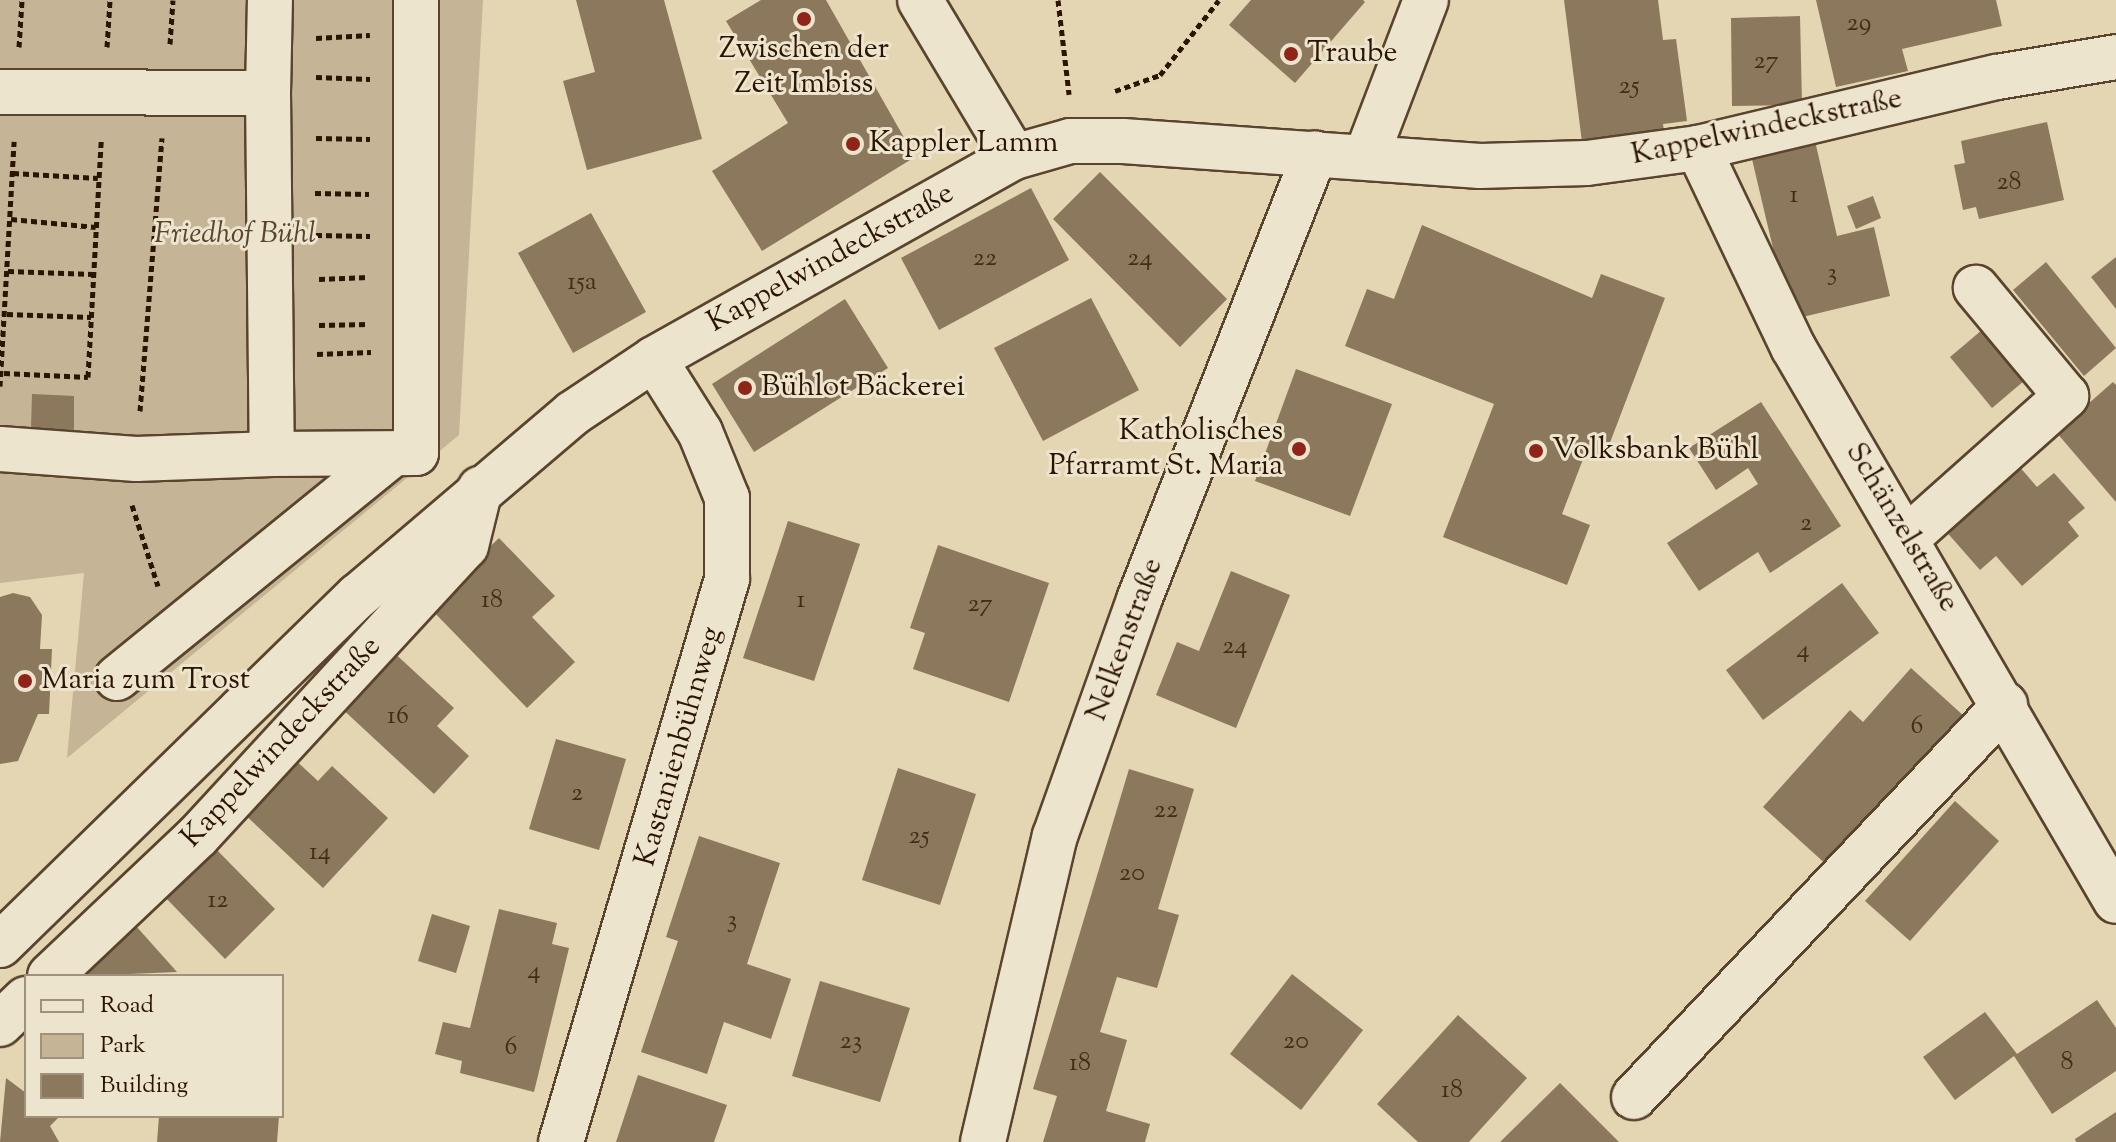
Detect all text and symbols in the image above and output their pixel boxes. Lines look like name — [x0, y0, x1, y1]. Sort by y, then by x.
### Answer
house number: 29 — [1847, 8, 1871, 40]
marker: Zwischen der Zeit Imbiss — [795, 10, 813, 28]
place label: Zwischen der Zeit Imbiss — [719, 32, 889, 102]
place label: Traube — [1307, 36, 1397, 72]
marker: Traube — [1282, 45, 1300, 63]
house number: 27 — [1753, 46, 1779, 78]
house number: 25 — [1618, 71, 1640, 103]
street label: Kappelwindeckstraße — [1628, 82, 1906, 174]
place label: Kappler Lamm — [869, 126, 1058, 162]
marker: Kappler Lamm — [844, 135, 862, 153]
house number: 28 — [1996, 167, 2022, 199]
street label: Kappelwindeckstraße — [702, 176, 960, 342]
house number: 1 — [1790, 180, 1798, 212]
park label: Friedhof Bühl — [154, 217, 316, 253]
house number: 22 — [973, 243, 997, 275]
house number: 24 — [1127, 243, 1153, 275]
house number: 3 — [1827, 258, 1837, 290]
house number: 15a — [567, 267, 597, 299]
place label: Bühlot Bäckerei — [761, 370, 965, 406]
marker: Bühlot Bäckerei — [736, 379, 754, 397]
place label: Katholisches Pfarramt St. Maria — [1049, 414, 1283, 484]
place label: Volksbank Bühl — [1552, 433, 1759, 469]
street label: Schänzelstraße — [1836, 437, 1966, 619]
marker: Katholisches Pfarramt St. Maria — [1290, 440, 1308, 458]
marker: Volksbank Bühl — [1527, 442, 1545, 460]
house number: 2 — [1800, 508, 1812, 540]
street label: Nelkenstraße — [1080, 554, 1172, 726]
house number: 18 — [481, 585, 503, 617]
house number: 1 — [797, 585, 805, 617]
house number: 27 — [967, 589, 993, 621]
street label: Kastanienbühnweg — [629, 623, 731, 871]
street label: Kappelwindeckstraße — [175, 630, 389, 856]
house number: 24 — [1222, 631, 1248, 663]
house number: 4 — [1796, 635, 1810, 667]
place label: Maria zum Trost — [41, 663, 250, 699]
marker: Maria zum Trost — [16, 672, 34, 690]
house number: 16 — [387, 701, 409, 733]
house number: 6 — [1911, 711, 1923, 743]
house number: 2 — [571, 778, 583, 810]
house number: 22 — [1154, 795, 1178, 827]
house number: 25 — [908, 821, 930, 853]
house number: 14 — [309, 837, 331, 869]
house number: 20 — [1119, 858, 1145, 890]
house number: 12 — [207, 885, 229, 917]
house number: 3 — [727, 905, 737, 937]
house number: 4 — [527, 956, 541, 988]
legend — [24, 974, 284, 1118]
text: Road — [100, 989, 154, 1023]
house number: 23 — [840, 1026, 862, 1058]
house number: 20 — [1283, 1026, 1309, 1058]
text: Park — [100, 1029, 146, 1063]
house number: 6 — [505, 1032, 517, 1064]
house number: 8 — [2061, 1047, 2073, 1079]
house number: 18 — [1069, 1048, 1091, 1080]
text: Building — [100, 1069, 188, 1103]
house number: 18 — [1441, 1075, 1463, 1107]

